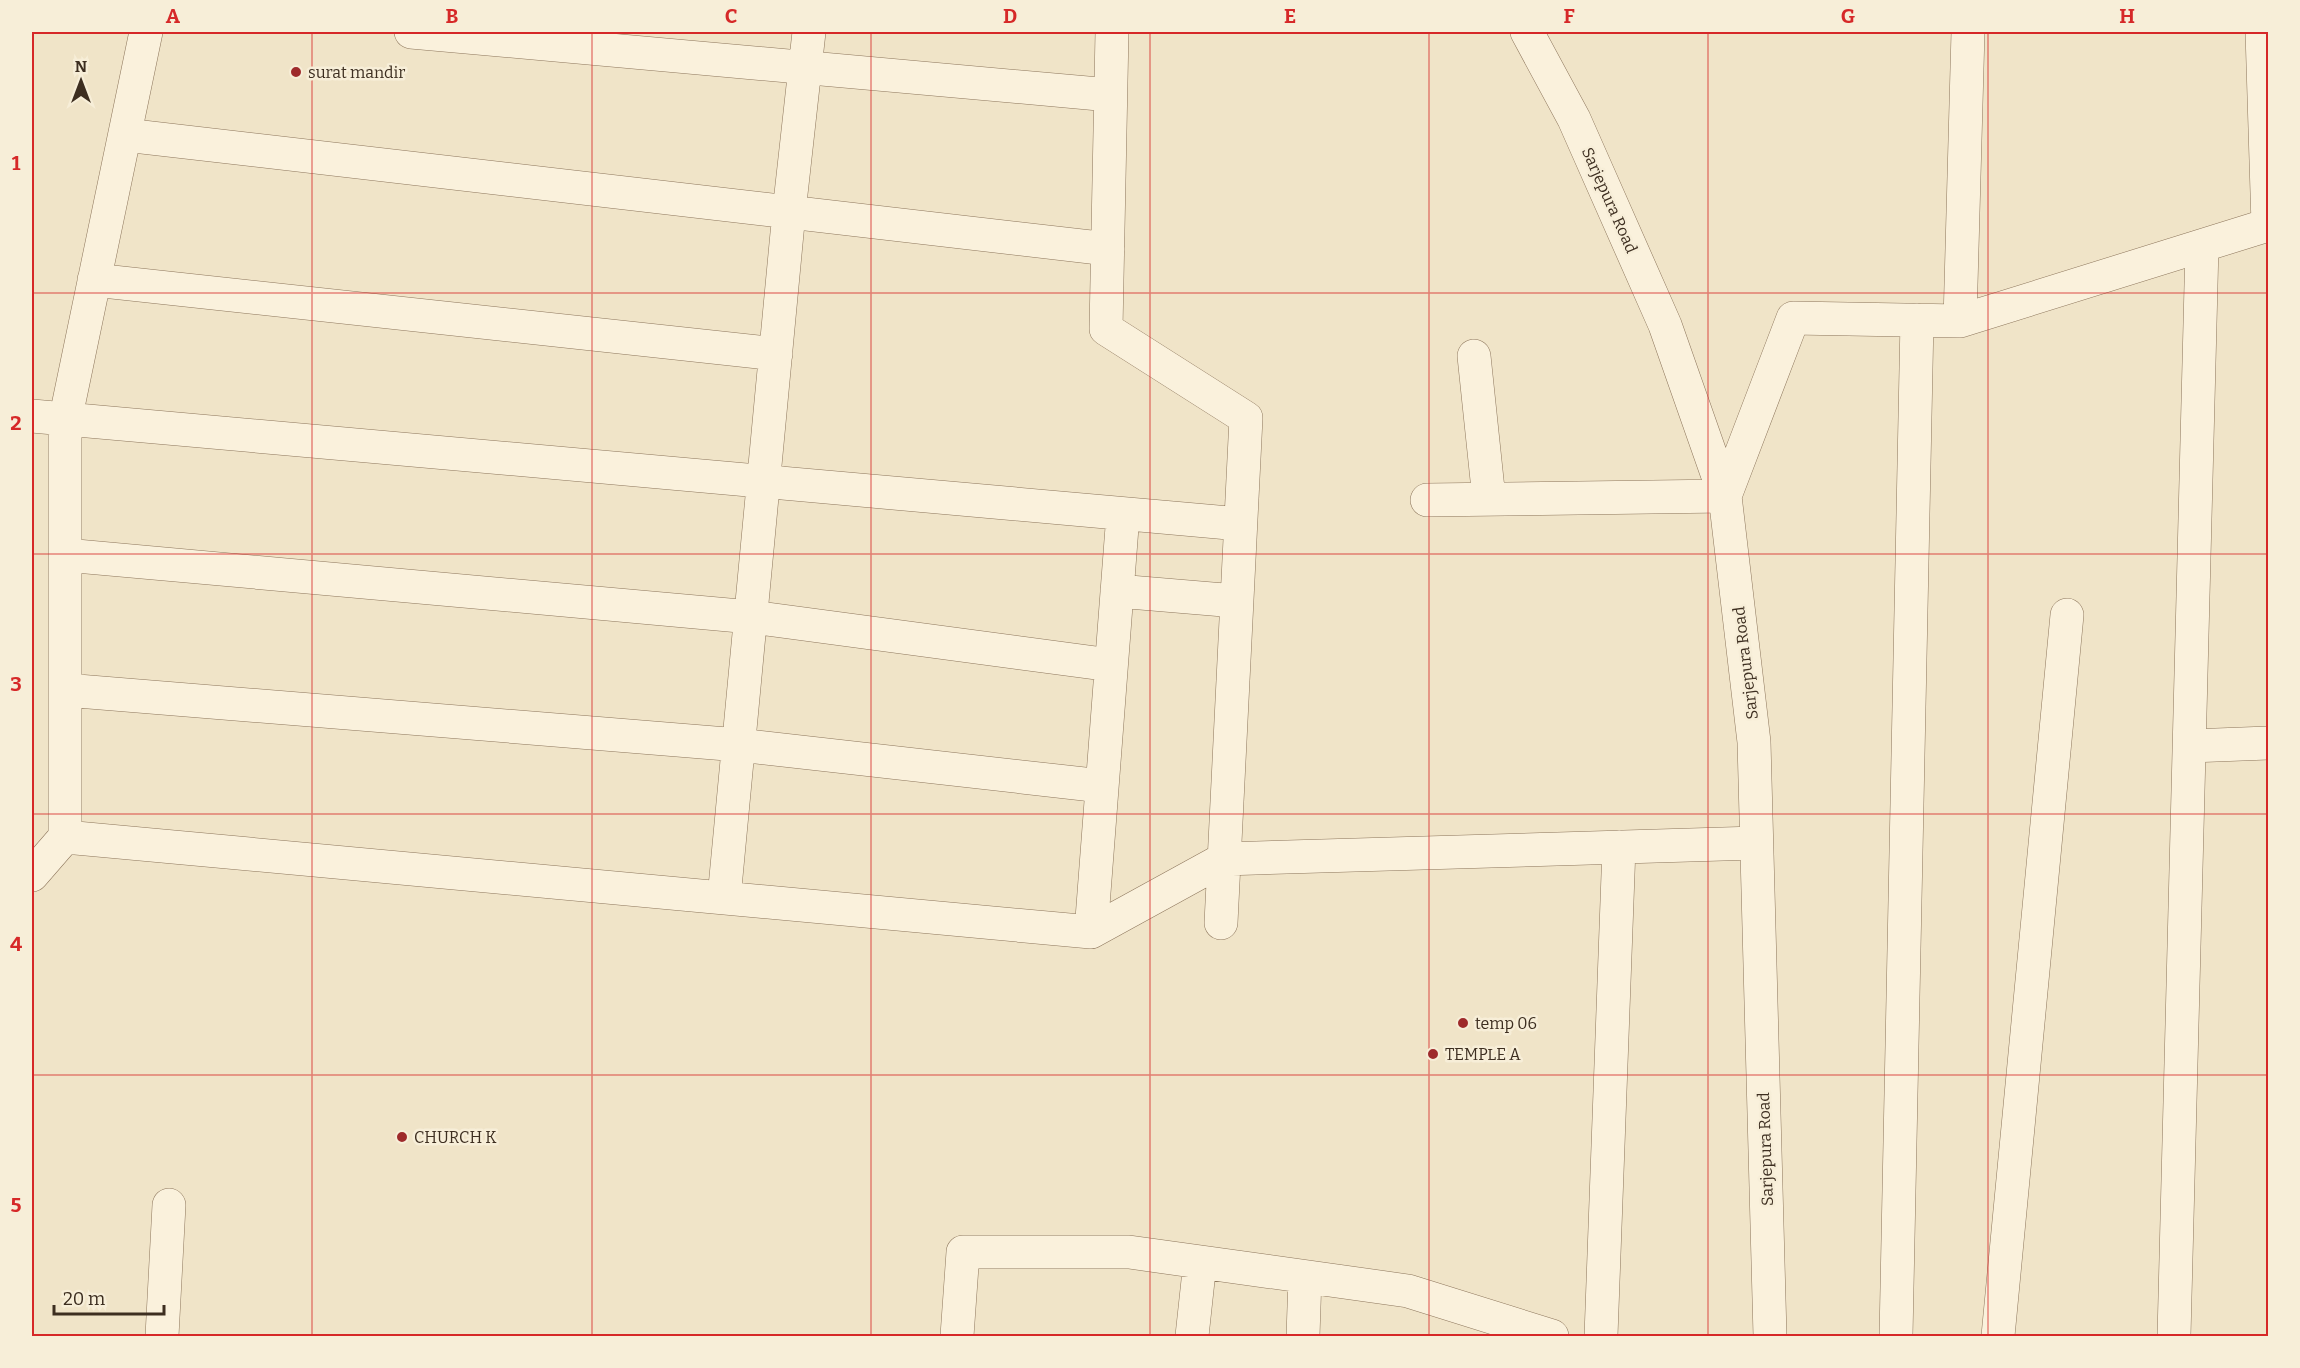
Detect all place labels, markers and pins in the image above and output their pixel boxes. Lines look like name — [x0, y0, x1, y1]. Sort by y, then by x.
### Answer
place label: surat mandir — [308, 63, 405, 82]
marker: surat mandir — [289, 65, 303, 79]
place label: temp 06 — [1475, 1014, 1537, 1033]
marker: temp 06 — [1456, 1016, 1470, 1030]
place label: TEMPLE A — [1445, 1045, 1521, 1064]
marker: TEMPLE A — [1426, 1047, 1440, 1061]
place label: CHURCH K — [414, 1128, 497, 1147]
marker: CHURCH K — [395, 1130, 409, 1144]

